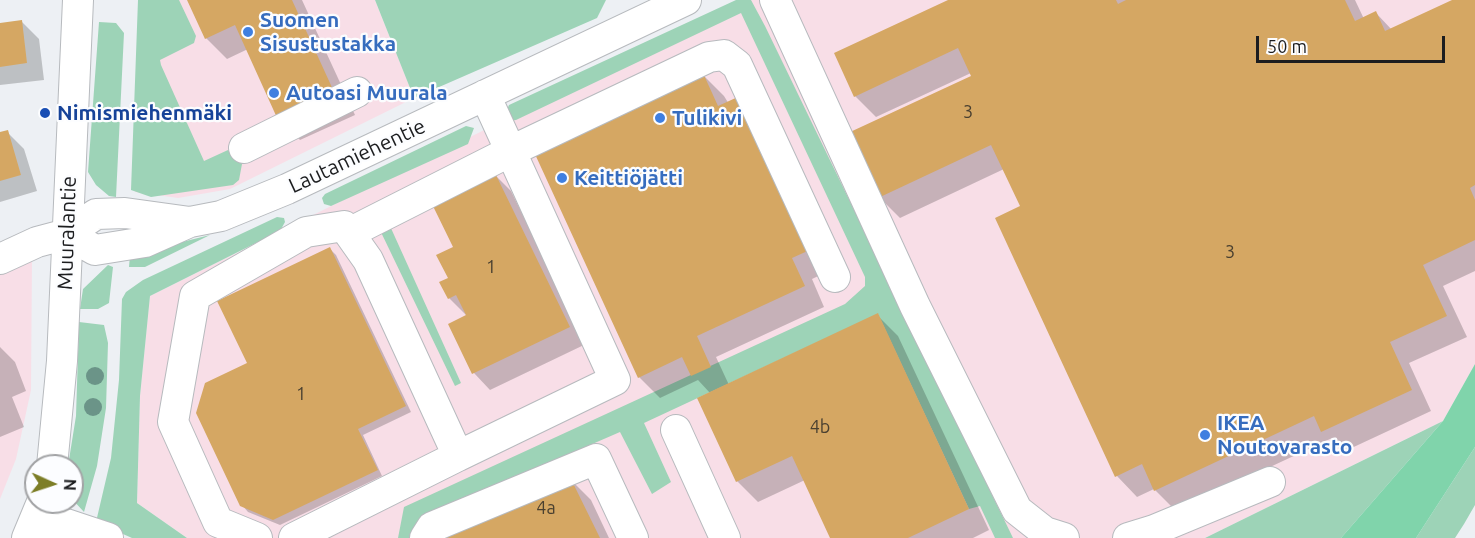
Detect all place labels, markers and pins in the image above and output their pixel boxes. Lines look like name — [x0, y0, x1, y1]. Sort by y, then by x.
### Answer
place label: Suomen Sisustustakka — [260, 7, 396, 57]
marker: Suomen Sisustustakka — [241, 25, 255, 39]
place label: Autoasi Muurala — [286, 80, 448, 106]
marker: Autoasi Muurala — [267, 86, 281, 100]
place label: Nimismiehenmäki — [57, 100, 232, 126]
place label: Tulikivi — [672, 105, 742, 131]
marker: Nimismiehenmäki — [38, 106, 52, 120]
marker: Tulikivi — [653, 111, 667, 125]
place label: Keittiöjätti — [574, 165, 683, 191]
marker: Keittiöjätti — [555, 171, 569, 185]
place label: IKEA Noutovarasto — [1217, 410, 1352, 460]
marker: IKEA Noutovarasto — [1198, 428, 1212, 442]

